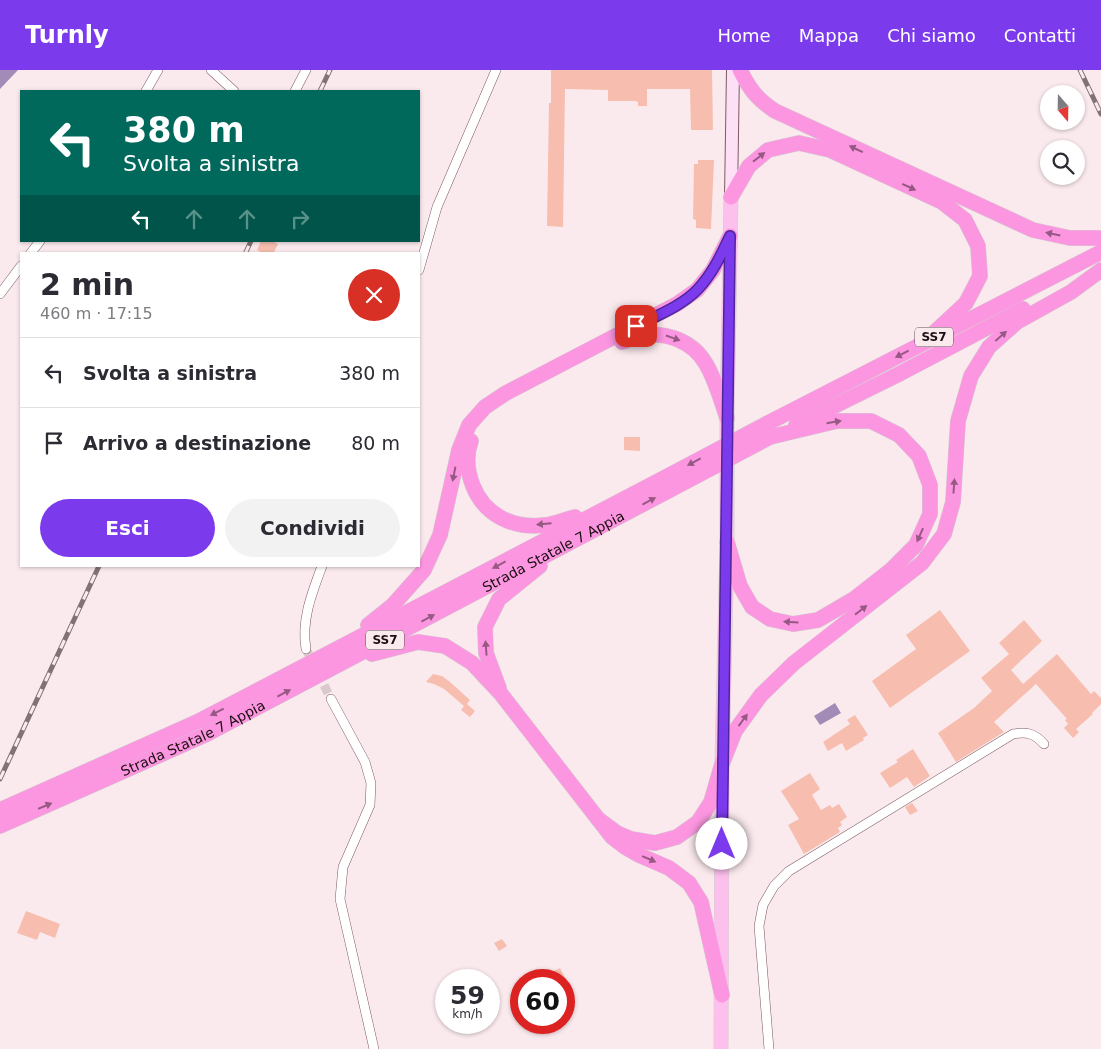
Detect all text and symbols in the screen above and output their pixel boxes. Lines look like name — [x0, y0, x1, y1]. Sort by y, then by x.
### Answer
text: Turnly — [25, 21, 109, 49]
text: Home — [718, 25, 771, 46]
text: Mappa — [799, 25, 859, 46]
text: Chi siamo — [887, 25, 976, 46]
text: Contatti — [1004, 25, 1076, 46]
north arrow — [1040, 85, 1085, 130]
map controls — [1040, 85, 1085, 185]
icon: left — [40, 110, 105, 175]
text: 380 m — [123, 110, 245, 150]
button: search — [1040, 140, 1085, 185]
one-way arrow — [849, 144, 863, 152]
text: Svolta a sinistra — [123, 151, 299, 176]
one-way arrow — [752, 152, 765, 163]
one-way arrow — [902, 183, 916, 191]
icon: left — [127, 205, 155, 233]
icon: ahead — [180, 205, 208, 233]
icon: ahead — [233, 205, 261, 233]
icon: right — [286, 205, 314, 233]
one-way arrow — [1045, 230, 1060, 238]
text: 2 min — [40, 267, 134, 302]
button: close — [348, 269, 400, 321]
text: 460 m · 17:15 — [40, 304, 153, 323]
pin — [615, 305, 657, 347]
icon: arrive — [622, 312, 650, 340]
road number: SS7 — [915, 328, 953, 346]
one-way arrow — [995, 331, 1007, 342]
one-way arrow — [665, 335, 680, 342]
one-way arrow — [895, 350, 909, 358]
icon: left — [40, 359, 68, 387]
text: Svolta a sinistra — [83, 362, 257, 384]
text: 380 m — [339, 362, 400, 384]
one-way arrow — [827, 418, 843, 426]
icon: arrive — [40, 429, 68, 457]
text: Arrivo a destinazione — [83, 432, 311, 454]
text: 80 m — [351, 432, 400, 454]
one-way arrow — [686, 458, 701, 466]
one-way arrow — [450, 466, 458, 482]
one-way arrow — [950, 478, 958, 494]
one-way arrow — [642, 497, 657, 505]
button: Esci — [40, 499, 215, 557]
button: Condividi — [225, 499, 400, 557]
street label: Strada Statale 7 Appia — [480, 508, 627, 595]
one-way arrow — [536, 520, 552, 528]
one-way arrow — [916, 528, 924, 542]
one-way arrow — [492, 560, 505, 569]
one-way arrow — [854, 604, 867, 615]
one-way arrow — [421, 614, 435, 622]
one-way arrow — [782, 618, 798, 626]
road number: SS7 — [366, 630, 404, 650]
one-way arrow — [482, 640, 490, 656]
one-way arrow — [277, 689, 291, 697]
street label: Strada Statale 7 Appia — [118, 697, 268, 779]
one-way arrow — [209, 708, 224, 716]
one-way arrow — [738, 714, 748, 727]
one-way arrow — [38, 802, 52, 810]
position arrow — [695, 817, 747, 869]
one-way arrow — [642, 856, 656, 864]
speed limit sign: 60 — [510, 969, 575, 1034]
text: 59 — [450, 981, 485, 1010]
text: km/h — [452, 1007, 483, 1021]

